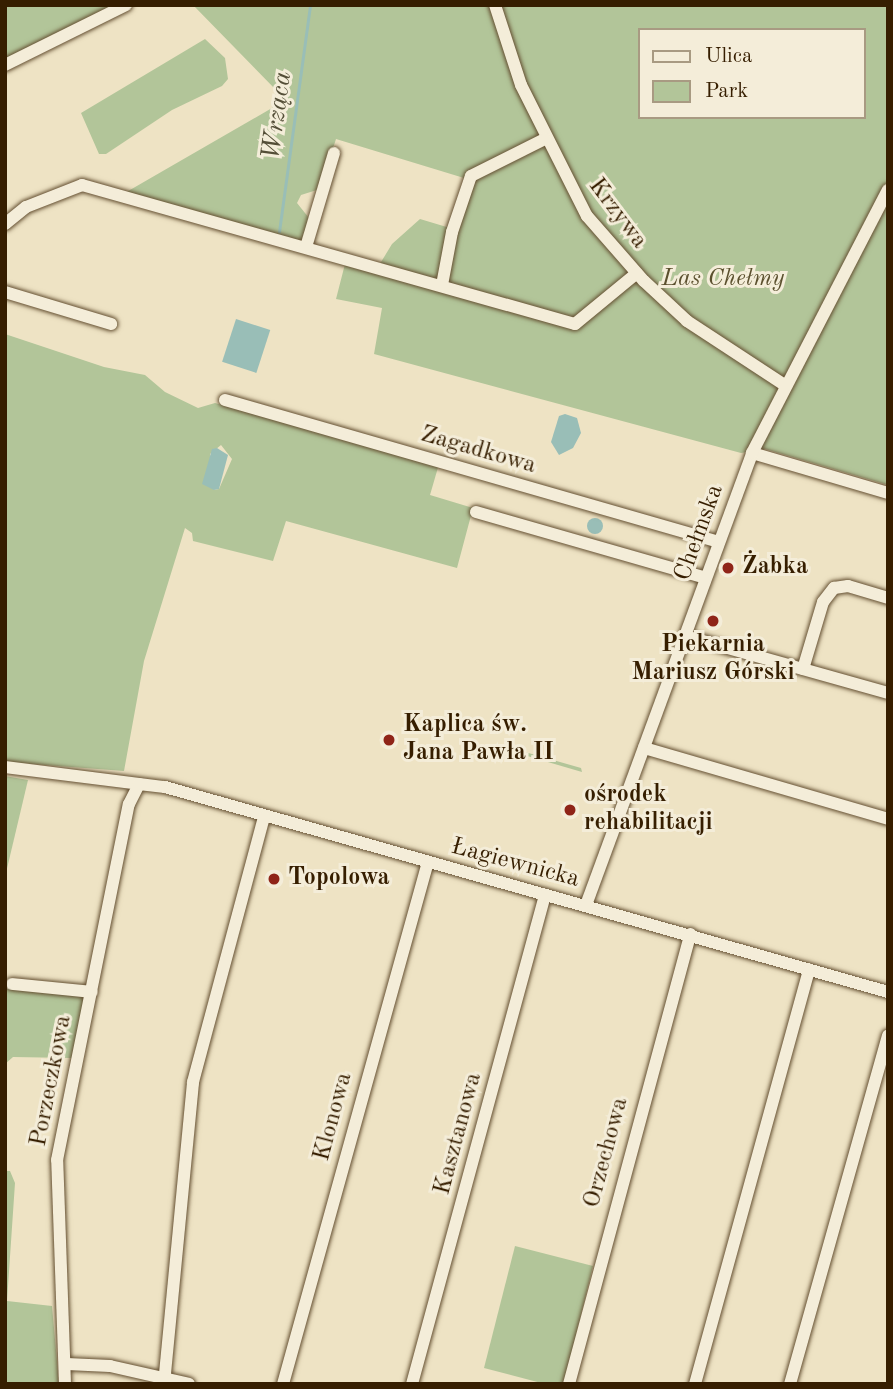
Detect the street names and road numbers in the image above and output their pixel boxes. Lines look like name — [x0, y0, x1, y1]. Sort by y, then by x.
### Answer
street label: Krzywa — [581, 173, 653, 255]
street label: Zagadkowa — [417, 421, 539, 481]
street label: Chełmska — [669, 481, 731, 585]
street label: Łagiewnicka — [448, 833, 582, 895]
street label: Porzeczkowa — [25, 1013, 79, 1149]
street label: Klonowa — [308, 1069, 360, 1165]
street label: Kasztanowa — [429, 1070, 489, 1198]
street label: Orzechowa — [578, 1095, 636, 1211]

